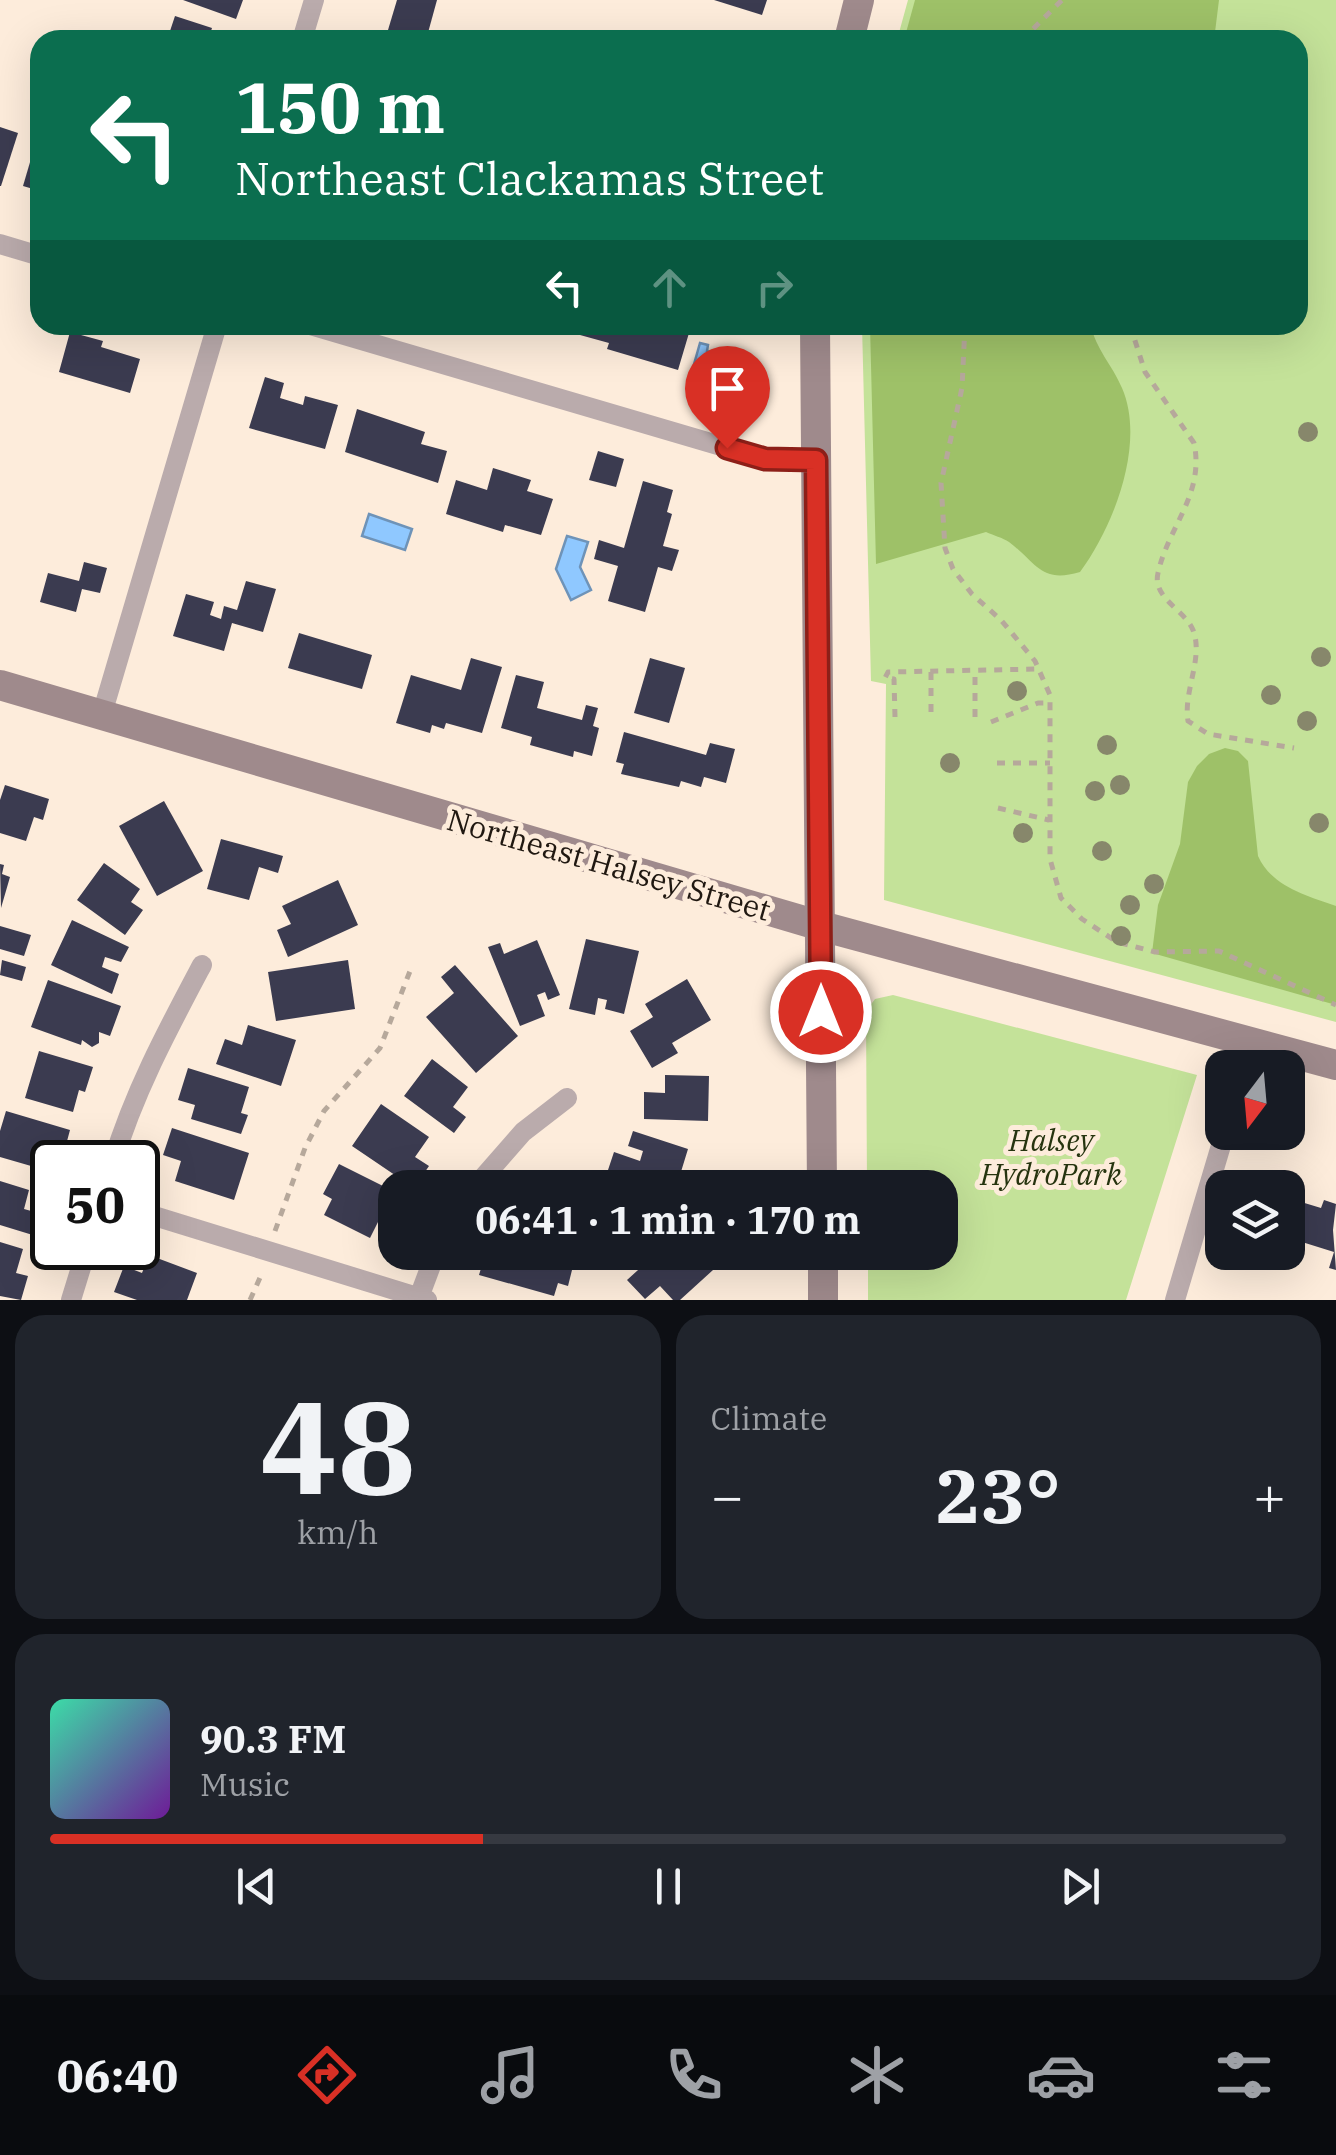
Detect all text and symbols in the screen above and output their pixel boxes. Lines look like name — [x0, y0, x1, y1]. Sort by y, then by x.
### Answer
text: 150 m — [235, 61, 445, 152]
icon: left — [70, 70, 200, 200]
text: Northeast Clackamas Street — [235, 149, 824, 207]
icon: left — [537, 260, 592, 315]
icon: ahead — [642, 260, 697, 315]
icon: right — [747, 260, 802, 315]
pin — [685, 346, 770, 449]
icon: arrive — [700, 361, 755, 416]
street label: Northeast Halsey Street — [443, 799, 775, 929]
position arrow — [769, 960, 873, 1064]
north arrow — [1205, 1050, 1305, 1150]
map controls — [1205, 1050, 1305, 1270]
park label: Halsey HydroPark — [979, 1120, 1122, 1193]
speed limit sign: 50 — [30, 1140, 160, 1270]
button: layers — [1205, 1170, 1305, 1270]
text: 06:41 · 1 min · 170 m — [475, 1195, 861, 1244]
text: 48 — [260, 1361, 416, 1530]
text: Climate — [711, 1397, 827, 1439]
text: 23° — [936, 1446, 1061, 1544]
text: − — [711, 1460, 744, 1531]
text: + — [1253, 1460, 1286, 1531]
text: km/h — [297, 1511, 378, 1553]
text: 90.3 FM — [200, 1714, 346, 1763]
text: Music — [200, 1763, 290, 1805]
icon: previous — [229, 1859, 284, 1914]
icon: pause — [641, 1859, 696, 1914]
icon: next — [1053, 1859, 1108, 1914]
icon: directions — [292, 2040, 362, 2110]
icon: music — [475, 2040, 545, 2110]
icon: phone — [659, 2040, 729, 2110]
icon: climate — [842, 2040, 912, 2110]
icon: car — [1026, 2040, 1096, 2110]
icon: filters — [1209, 2040, 1279, 2110]
text: 06:40 — [57, 2046, 178, 2104]

